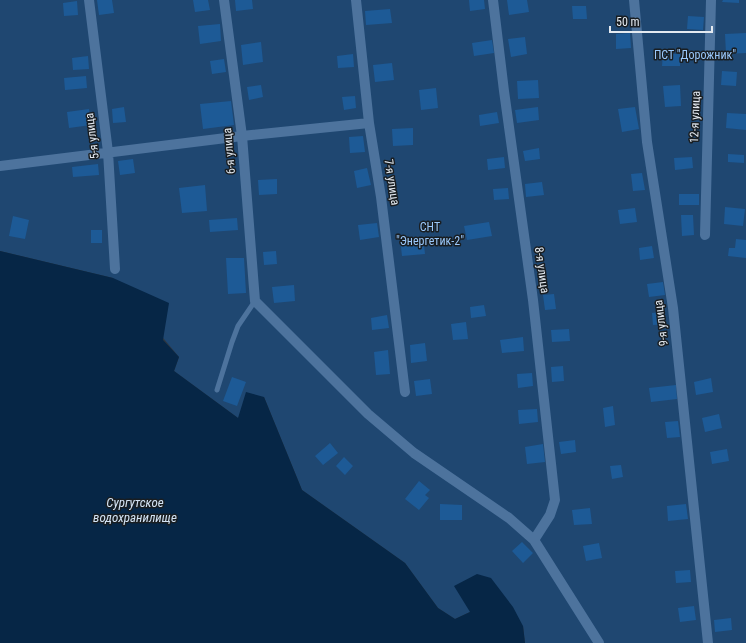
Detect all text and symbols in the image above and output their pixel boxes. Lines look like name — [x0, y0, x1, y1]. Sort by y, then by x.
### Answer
scale bar — [610, 8, 712, 34]
text: 50 m — [616, 15, 640, 29]
park label: ПСТ "Дорожник" — [654, 48, 736, 62]
street label: 12-я улица — [687, 90, 703, 143]
street label: 5-я улица — [82, 112, 102, 160]
street label: 6-я улица — [220, 127, 238, 175]
street label: 7-я улица — [381, 158, 403, 206]
park label: СHТ "Энергетик-2" — [396, 220, 464, 248]
street label: 8-я улица — [532, 246, 552, 294]
street label: 9-я улица — [651, 299, 671, 347]
water label: Сургутское водохранилище — [93, 495, 177, 525]

